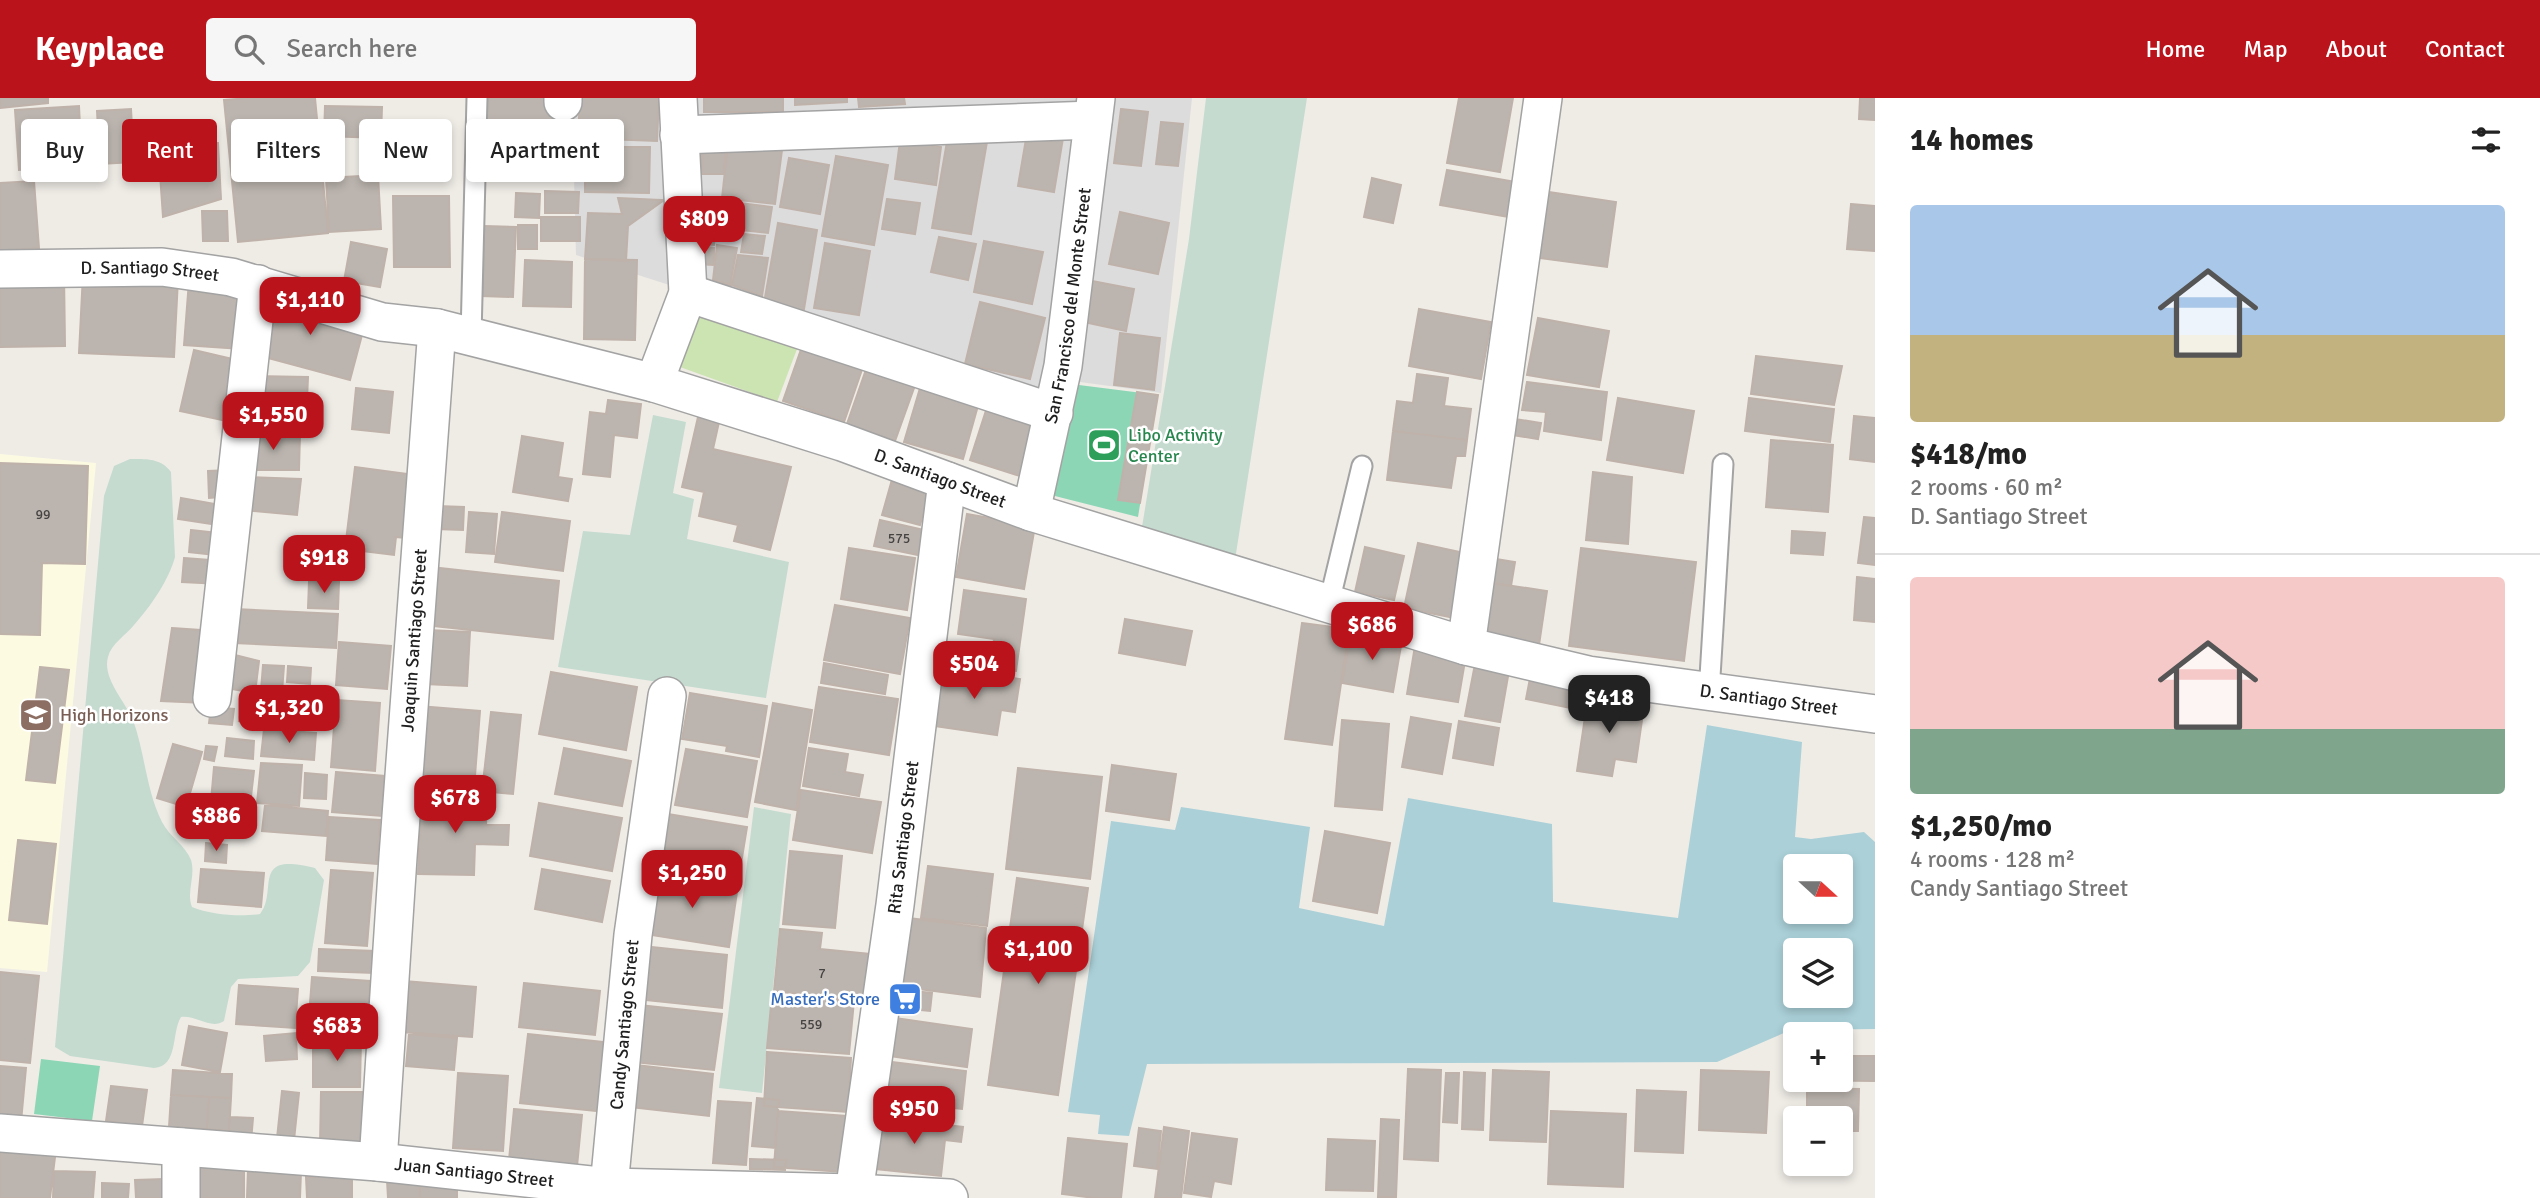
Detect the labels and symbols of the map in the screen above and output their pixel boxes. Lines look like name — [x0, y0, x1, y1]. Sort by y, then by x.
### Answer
street label: San Francisco del Monte Street — [1040, 186, 1096, 426]
pin: $809 — [663, 197, 745, 256]
street label: D. Santiago Street — [80, 256, 221, 286]
pin: $1,110 — [253, 278, 367, 337]
pin: $1,550 — [216, 392, 330, 452]
place label: Libo Activity Center — [1128, 424, 1223, 467]
sports icon: Libo Activity Center — [1085, 426, 1123, 464]
street label: D. Santiago Street — [871, 444, 1009, 513]
house number: 99 — [35, 506, 51, 523]
house number: 575 — [888, 530, 910, 547]
pin: $918 — [283, 536, 365, 595]
street label: Joaquin Santiago Street — [396, 548, 432, 733]
pin: $686 — [1331, 602, 1413, 662]
pin: $504 — [933, 642, 1015, 701]
pin: $418 — [1568, 676, 1650, 735]
street label: D. Santiago Street — [1698, 679, 1839, 720]
pin: $1,320 — [232, 686, 346, 745]
school or university icon: High Horizons — [17, 696, 55, 734]
place label: High Horizons — [60, 704, 169, 726]
street label: Rita Santiago Street — [883, 760, 924, 915]
pin: $678 — [414, 776, 496, 835]
pin: $886 — [175, 794, 257, 853]
pin: $1,250 — [635, 850, 749, 910]
north arrow — [1783, 854, 1853, 924]
pin: $1,100 — [981, 926, 1095, 986]
street label: Candy Santiago Street — [605, 939, 644, 1111]
house number: 7 — [818, 965, 826, 982]
supermarket icon: Master's Store — [886, 980, 924, 1018]
place label: Master's Store — [770, 988, 880, 1010]
pin: $683 — [296, 1004, 378, 1063]
house number: 559 — [800, 1016, 822, 1033]
pin: $950 — [873, 1086, 955, 1146]
street label: Juan Santiago Street — [394, 1153, 555, 1192]

